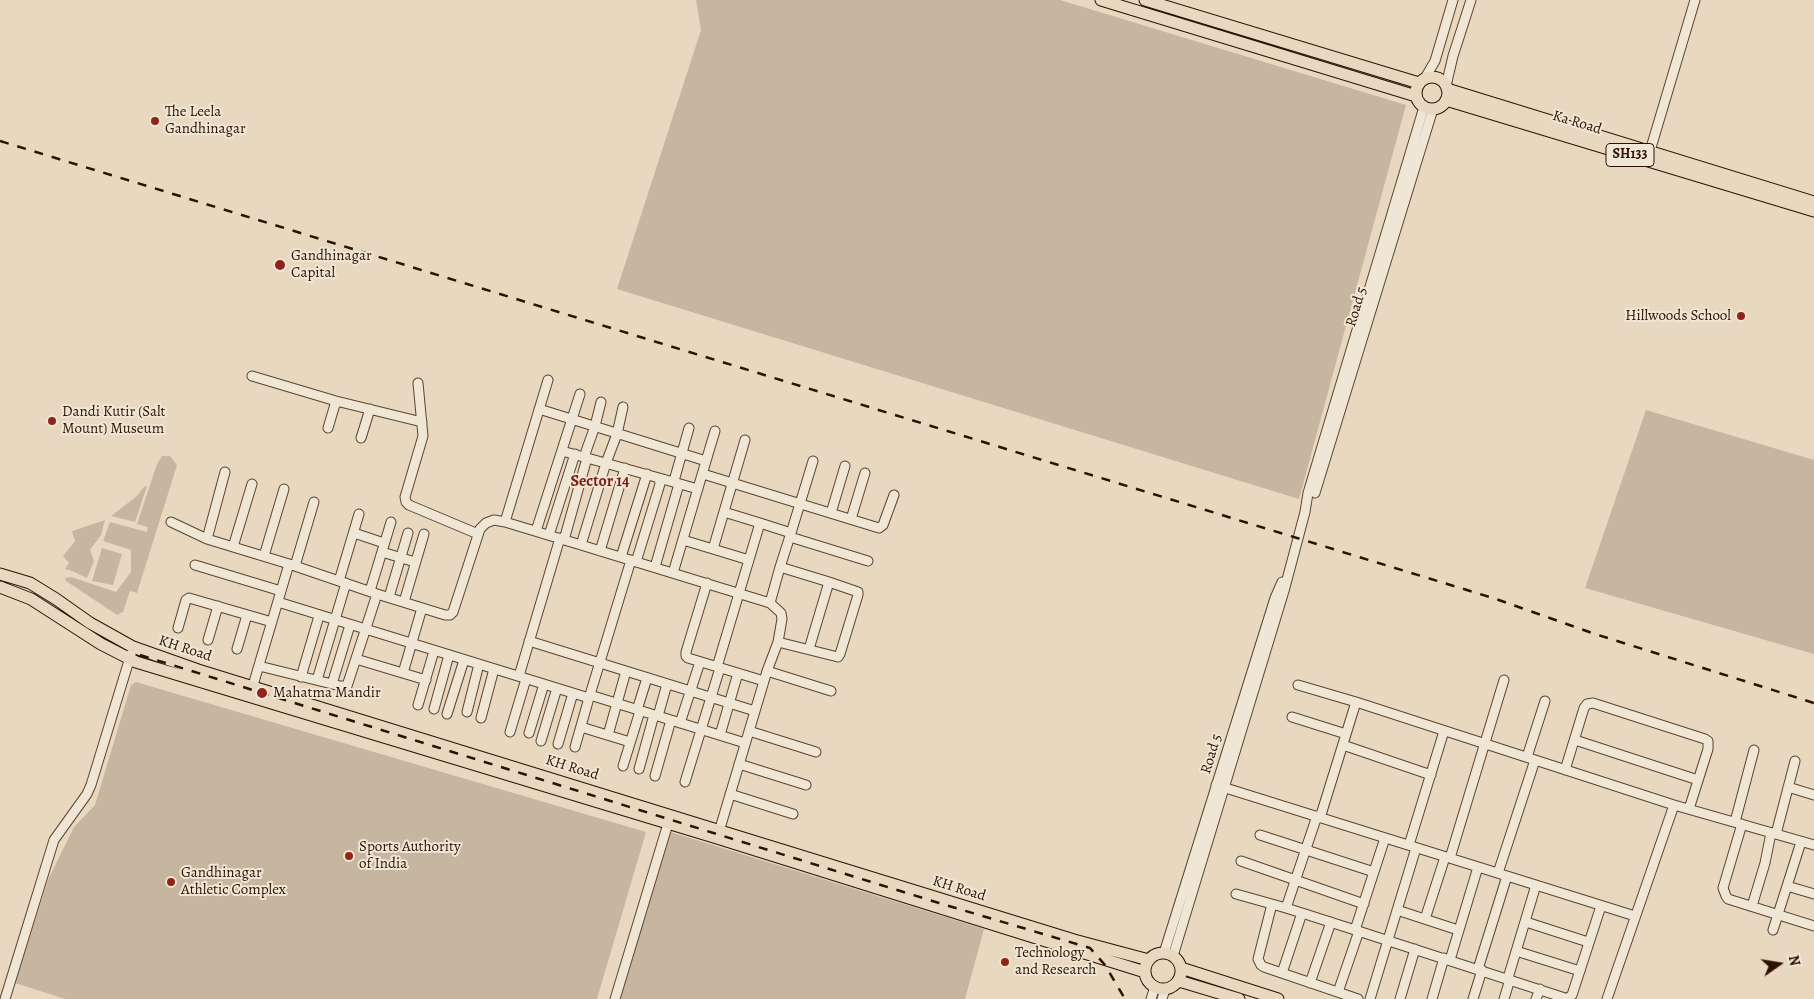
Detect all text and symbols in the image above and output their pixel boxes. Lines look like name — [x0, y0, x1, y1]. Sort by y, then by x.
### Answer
place label: The Leela Gandhinagar — [165, 103, 246, 138]
street label: Ka Road — [1550, 107, 1604, 139]
marker: The Leela Gandhinagar — [149, 115, 161, 127]
road number: SH133 — [1606, 144, 1654, 166]
place label: Gandhinagar Capital — [291, 247, 372, 282]
marker: Gandhinagar Capital — [273, 258, 287, 272]
street label: Road 5 — [1342, 285, 1372, 329]
place label: Hillwoods School — [1625, 307, 1731, 325]
marker: Hillwoods School — [1735, 310, 1747, 322]
place label: Dandi Kutir (Salt Mount) Museum — [62, 403, 166, 438]
marker: Dandi Kutir (Salt Mount) Museum — [46, 415, 58, 427]
district label: Sector 14 — [571, 472, 629, 492]
street label: KH Road — [156, 632, 214, 666]
place label: Mahatma Mandir — [273, 684, 381, 702]
marker: Mahatma Mandir — [255, 686, 269, 700]
street label: Road 5 — [1197, 732, 1227, 776]
street label: KH Road — [543, 751, 601, 785]
place label: Sports Authority of India — [359, 838, 461, 873]
marker: Sports Authority of India — [343, 850, 355, 862]
place label: Gandhinagar Athletic Complex — [181, 864, 286, 899]
street label: KH Road — [930, 872, 988, 906]
marker: Gandhinagar Athletic Complex — [165, 876, 177, 888]
north arrow — [1754, 939, 1804, 989]
place label: Technology and Research — [1015, 944, 1096, 979]
text: N — [1784, 953, 1805, 968]
marker: Technology and Research — [999, 956, 1011, 968]

